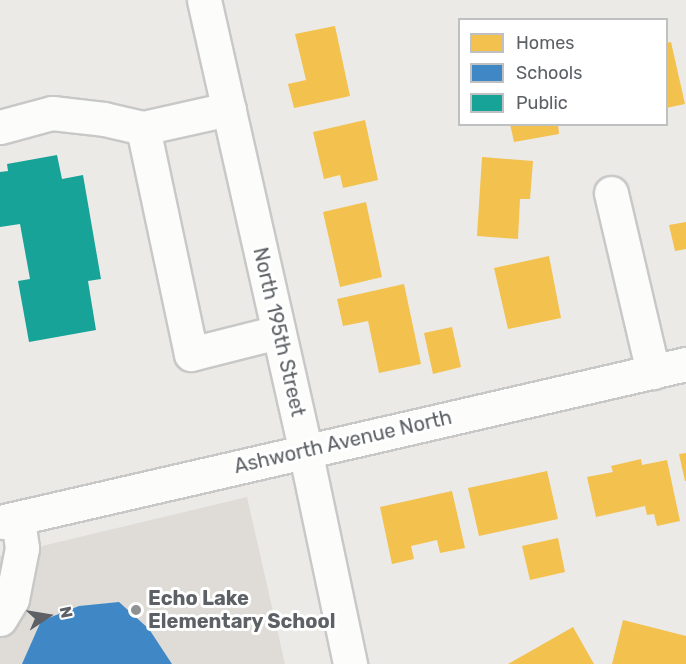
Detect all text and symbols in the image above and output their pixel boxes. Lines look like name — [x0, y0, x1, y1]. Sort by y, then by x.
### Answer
legend — [458, 18, 668, 126]
text: Homes — [516, 32, 574, 54]
text: Schools — [516, 62, 582, 84]
text: Public — [516, 92, 568, 114]
street label: North 195th Street — [248, 245, 310, 419]
street label: Ashworth Avenue North — [232, 405, 454, 479]
north arrow — [18, 586, 78, 646]
place label: Echo Lake Elementary School — [148, 586, 336, 633]
marker: Echo Lake Elementary School — [129, 603, 143, 617]
text: N — [56, 605, 77, 620]

